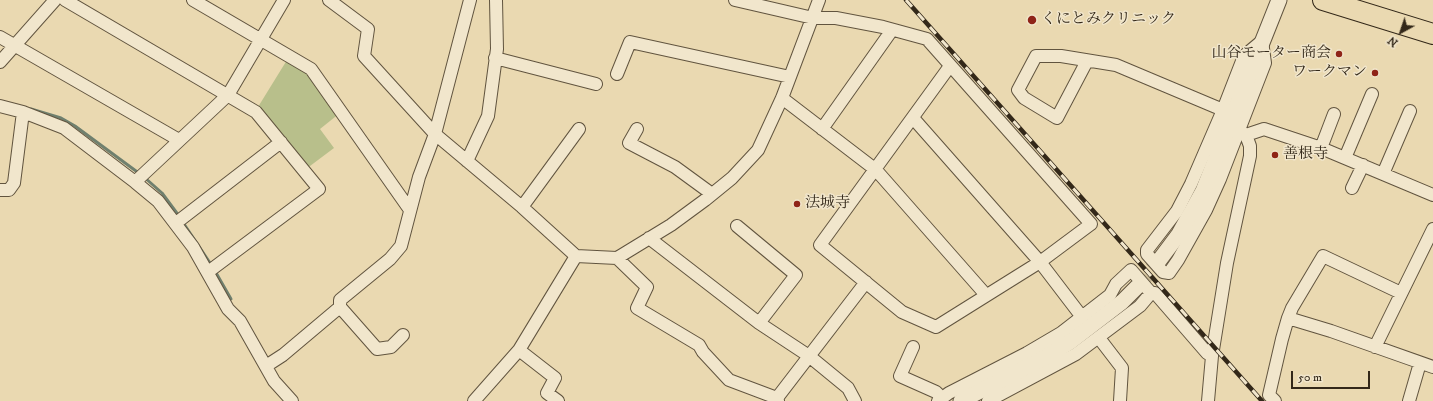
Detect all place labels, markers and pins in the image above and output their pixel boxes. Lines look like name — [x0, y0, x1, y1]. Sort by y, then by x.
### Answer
place label: くにとみクリニック — [1041, 11, 1176, 29]
marker: くにとみクリニック — [1026, 14, 1038, 26]
place label: 山谷モーター商会 — [1212, 45, 1331, 63]
marker: 山谷モーター商会 — [1334, 49, 1344, 59]
place label: ワークマン — [1292, 64, 1367, 82]
marker: ワークマン — [1370, 68, 1380, 78]
place label: 善根寺 — [1283, 146, 1328, 164]
marker: 善根寺 — [1270, 150, 1280, 160]
place label: 法城寺 — [805, 195, 850, 213]
marker: 法城寺 — [792, 199, 802, 209]

